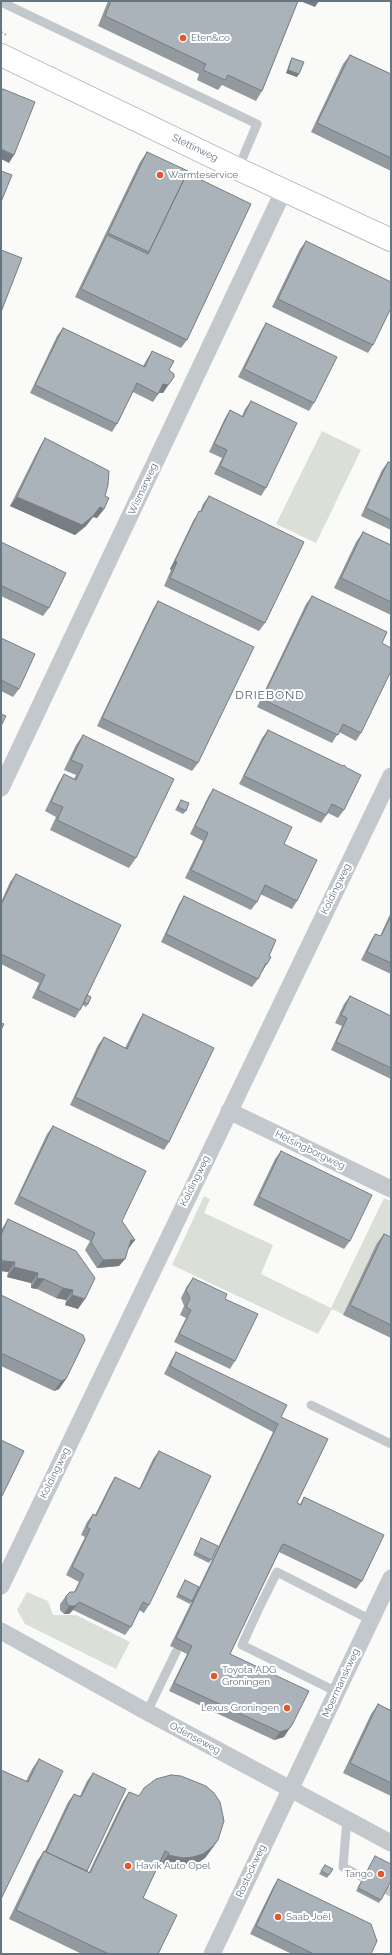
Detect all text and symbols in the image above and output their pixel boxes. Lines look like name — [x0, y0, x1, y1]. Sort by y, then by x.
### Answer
place label: Eten&co — [191, 32, 230, 44]
marker: Eten&co — [178, 33, 188, 43]
street label: Stettinweg — [170, 132, 220, 164]
place label: Warmteservice — [168, 169, 238, 181]
marker: Warmteservice — [155, 170, 165, 180]
street label: Wismarweg — [126, 461, 160, 517]
district label: DRIEBOND — [235, 688, 305, 702]
street label: Koldingweg — [319, 862, 353, 916]
street label: Helsingborgweg — [273, 1128, 347, 1172]
street label: Koldingweg — [178, 1154, 212, 1208]
street label: Koldingweg — [38, 1446, 72, 1500]
street label: Moermanskweg — [320, 1647, 362, 1719]
place label: Toyota ADG Groningen — [222, 1664, 276, 1688]
marker: Toyota ADG Groningen — [209, 1671, 219, 1681]
place label: Lexus Groningen — [201, 1702, 279, 1714]
marker: Lexus Groningen — [282, 1703, 292, 1713]
street label: Odenseweg — [167, 1720, 223, 1756]
street label: Rostockweg — [233, 1843, 269, 1899]
place label: Havik Auto Opel — [136, 1860, 211, 1872]
marker: Havik Auto Opel — [123, 1861, 133, 1871]
place label: Tango — [345, 1868, 373, 1880]
marker: Tango — [376, 1869, 386, 1879]
place label: Saab Joël — [286, 1911, 331, 1923]
marker: Saab Joël — [273, 1912, 283, 1922]

